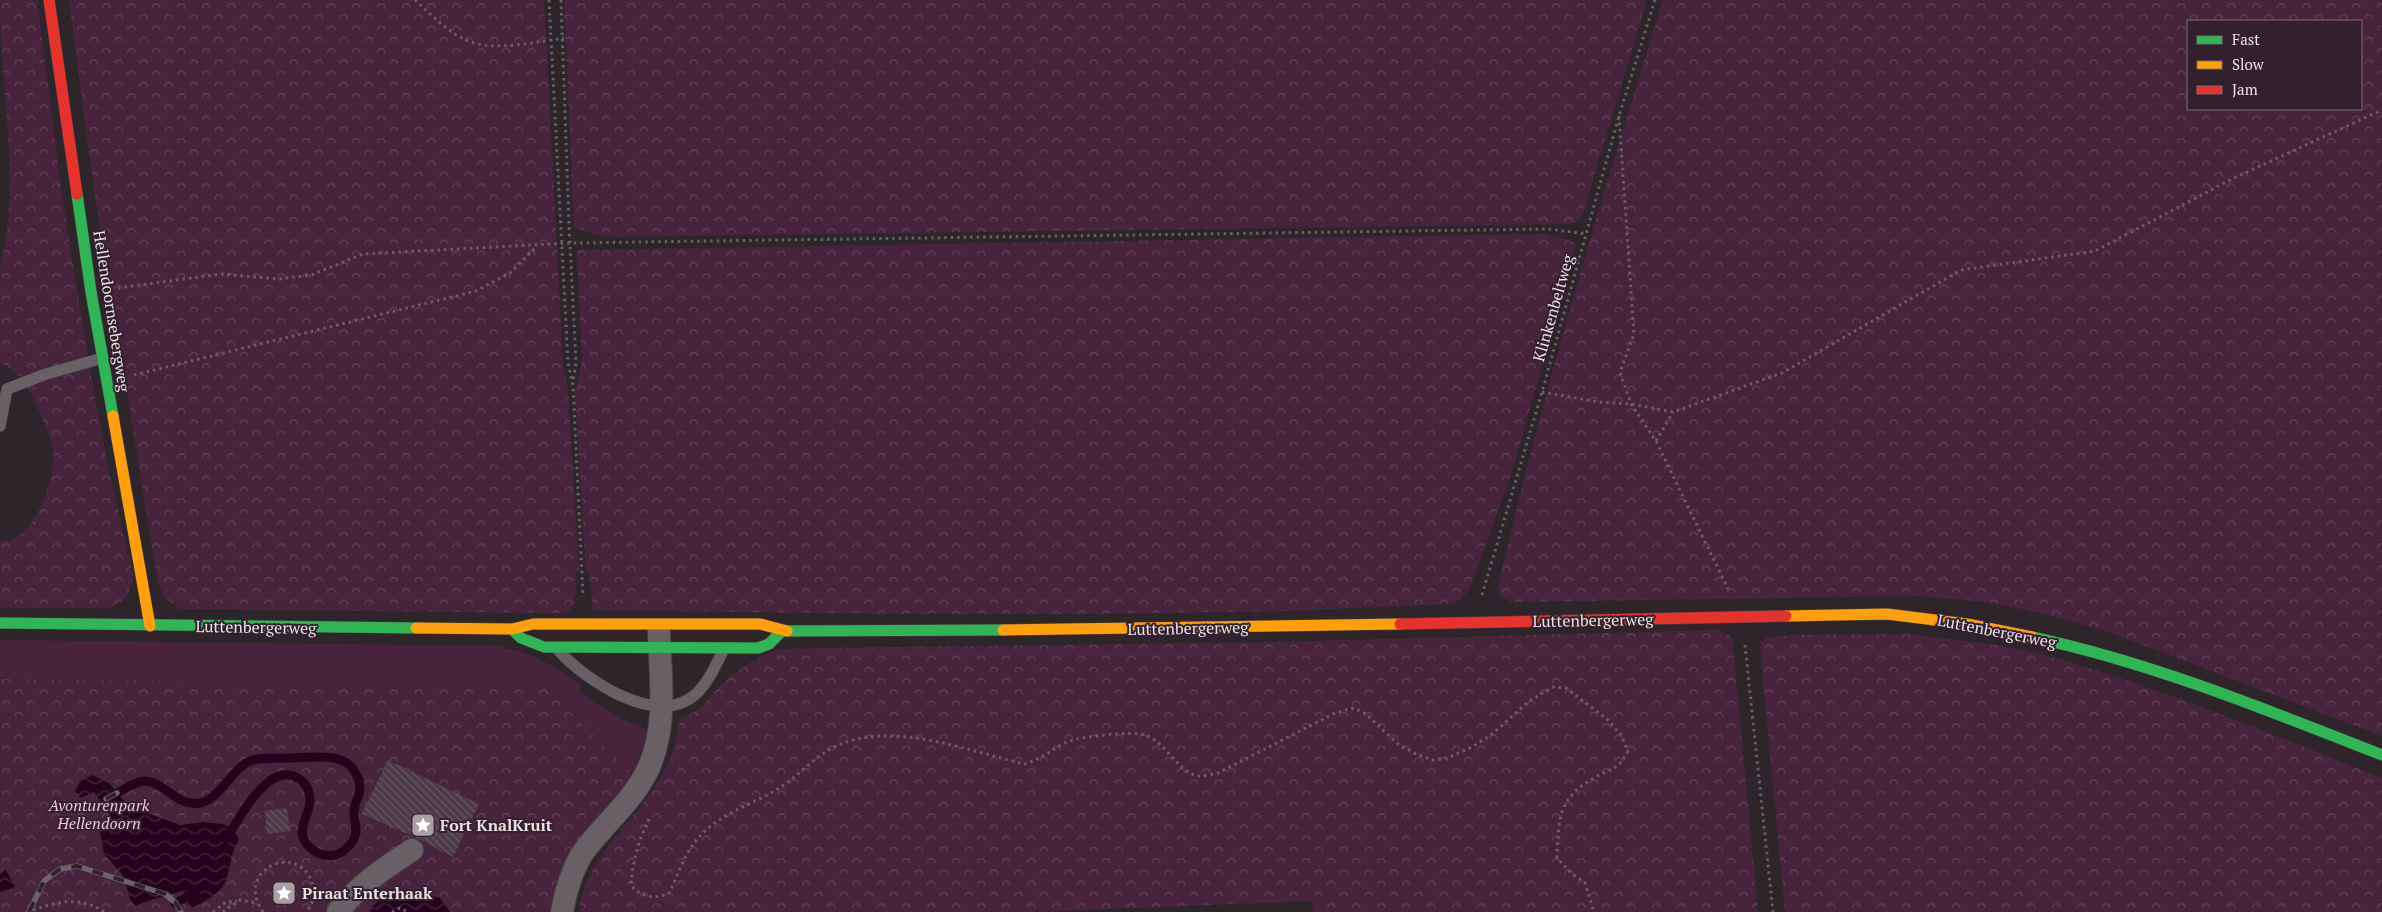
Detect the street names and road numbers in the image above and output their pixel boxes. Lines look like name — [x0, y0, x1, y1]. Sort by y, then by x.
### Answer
street label: Hellendoornsebergweg — [88, 229, 136, 394]
street label: Klinkenbeltweg — [1527, 251, 1579, 364]
street label: Luttenbergerweg — [1532, 608, 1654, 632]
street label: Luttenbergerweg — [1936, 609, 2059, 653]
street label: Luttenbergerweg — [195, 615, 317, 639]
street label: Luttenbergerweg — [1127, 616, 1249, 640]

